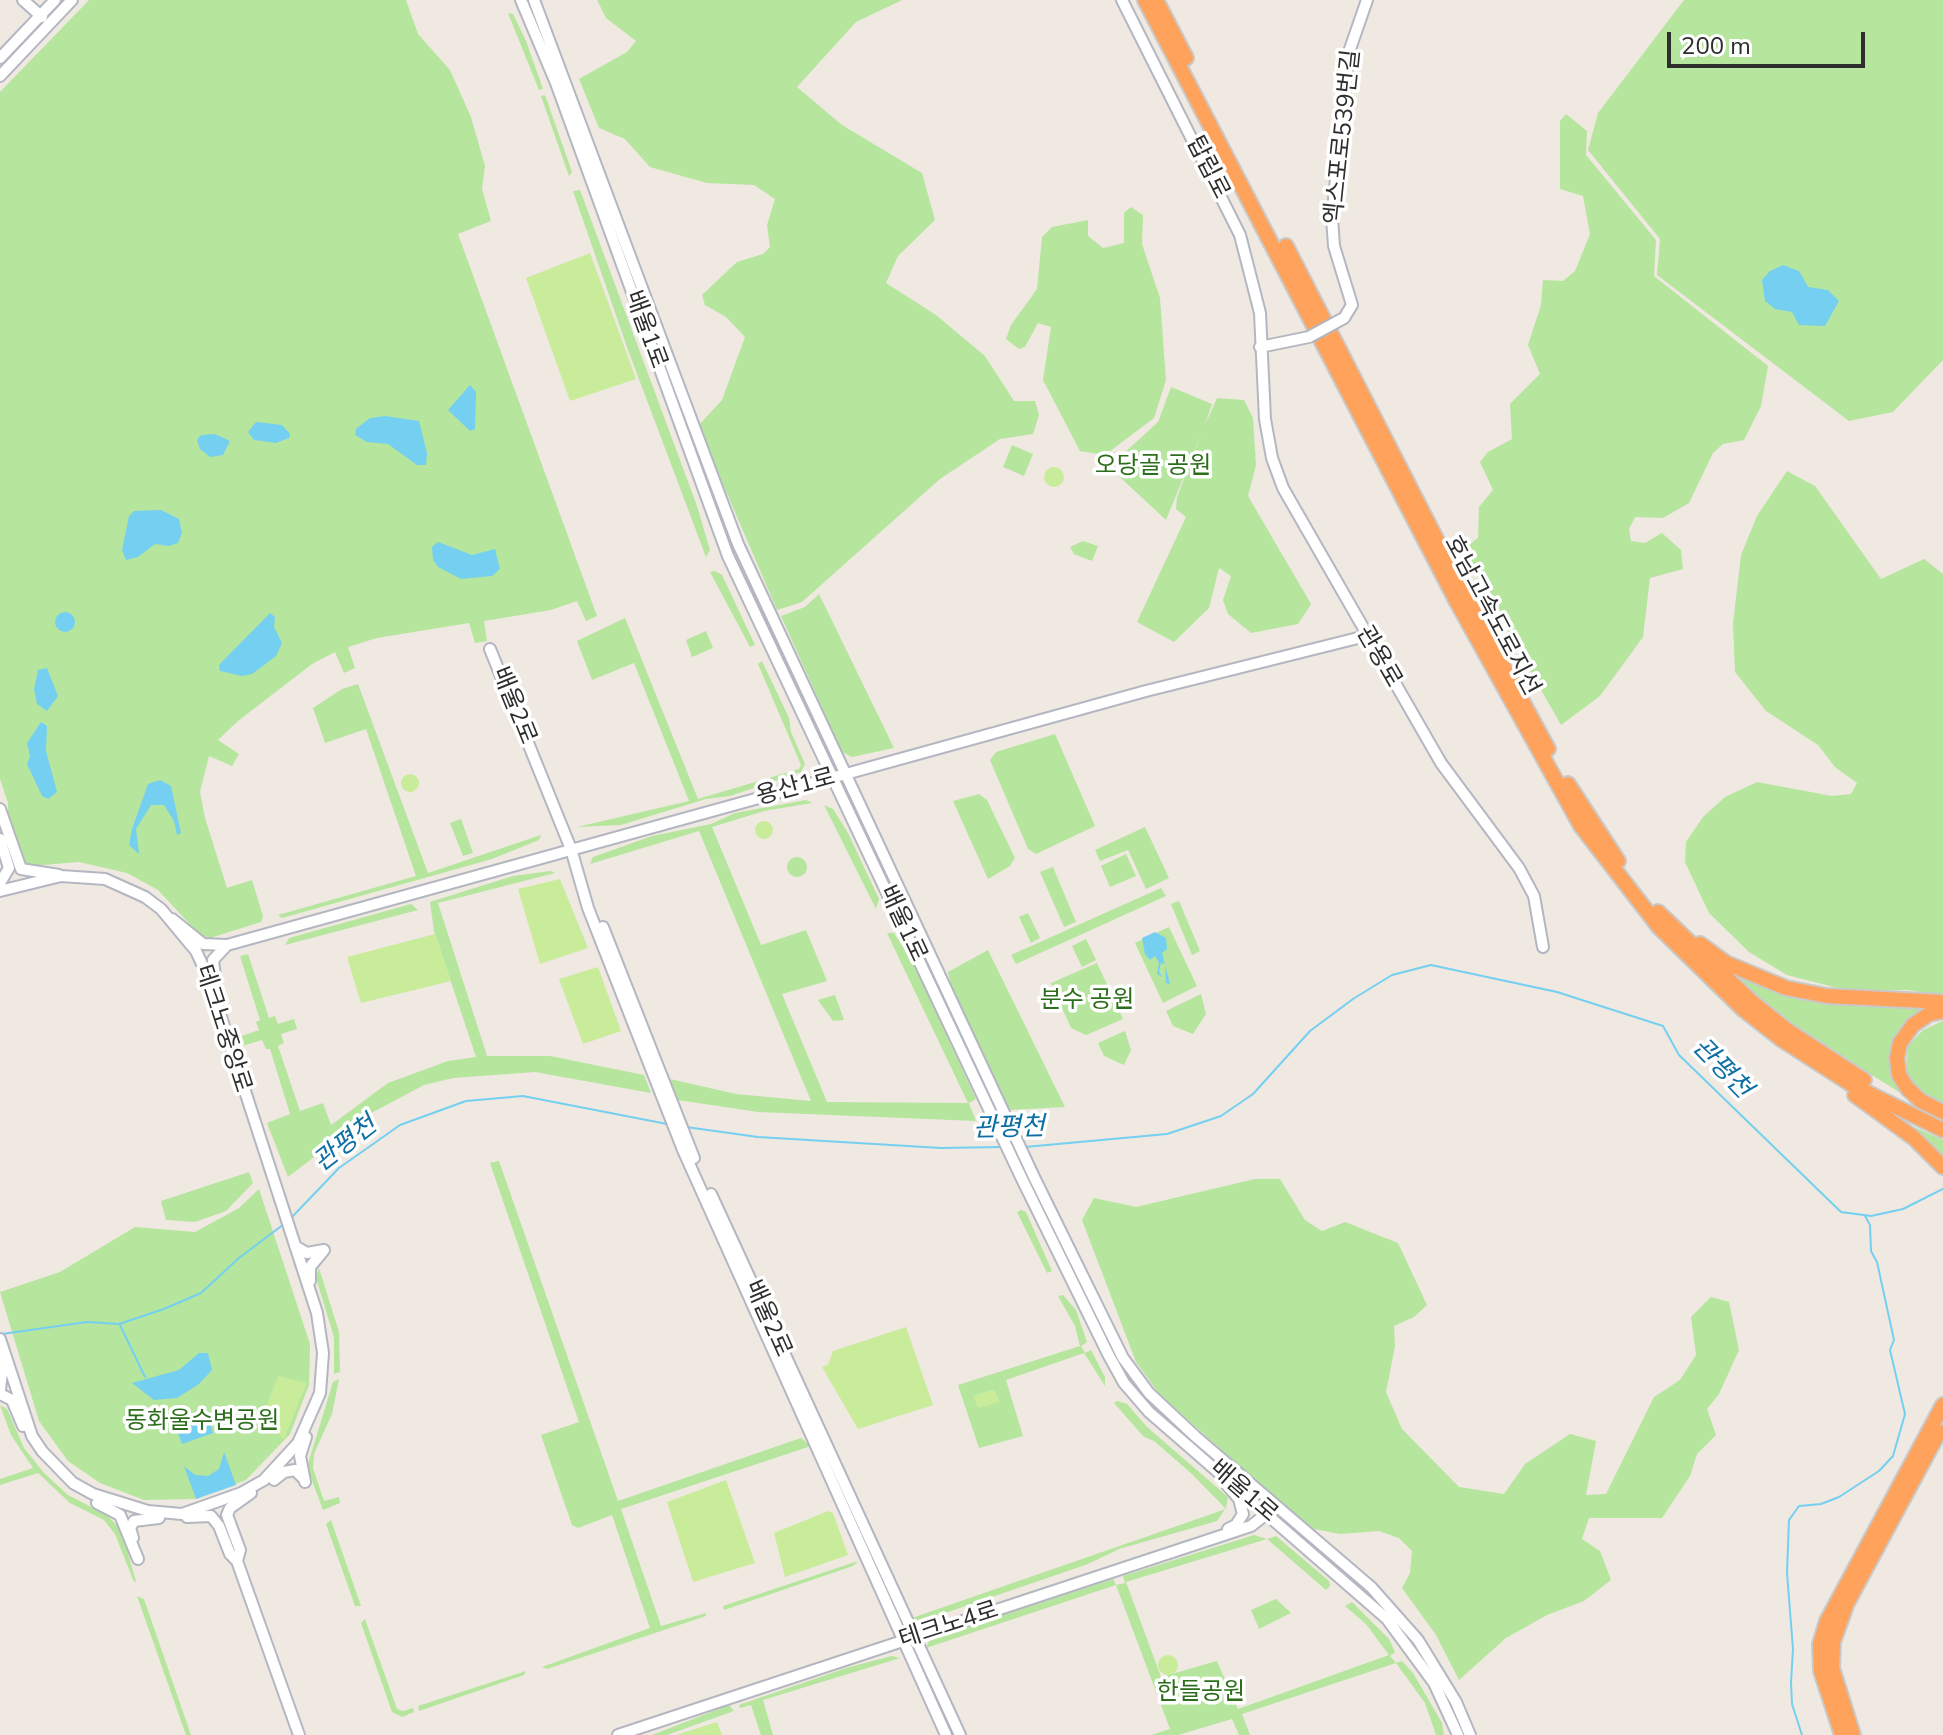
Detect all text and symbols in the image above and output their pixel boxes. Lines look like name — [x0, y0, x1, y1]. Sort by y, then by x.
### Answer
scale bar — [1671, 16, 1869, 66]
text: 200 m — [1681, 30, 1751, 62]
street label: 엑스포로539번길 — [1320, 48, 1368, 226]
street label: 탑립로 — [1179, 132, 1235, 204]
street label: 배울1로 — [618, 287, 672, 373]
park label: 오당골 공원 — [1095, 453, 1211, 481]
street label: 호남고속도로지선 — [1437, 531, 1545, 701]
street label: 관용로 — [1349, 621, 1407, 693]
street label: 배울2로 — [485, 663, 541, 749]
street label: 용산1로 — [753, 764, 839, 812]
street label: 배울1로 — [872, 881, 932, 967]
street label: 테크노중앙로 — [188, 962, 256, 1096]
park label: 분수 공원 — [1040, 987, 1134, 1015]
water label: 관평천 — [1685, 1032, 1757, 1106]
water label: 관평천 — [308, 1111, 384, 1179]
water label: 관평천 — [973, 1113, 1045, 1145]
street label: 배울2로 — [737, 1276, 797, 1362]
park label: 동화울수변공원 — [125, 1408, 279, 1436]
street label: 배울1로 — [1203, 1455, 1283, 1529]
street label: 테크노4로 — [896, 1596, 1002, 1656]
park label: 한들공원 — [1157, 1679, 1245, 1707]

